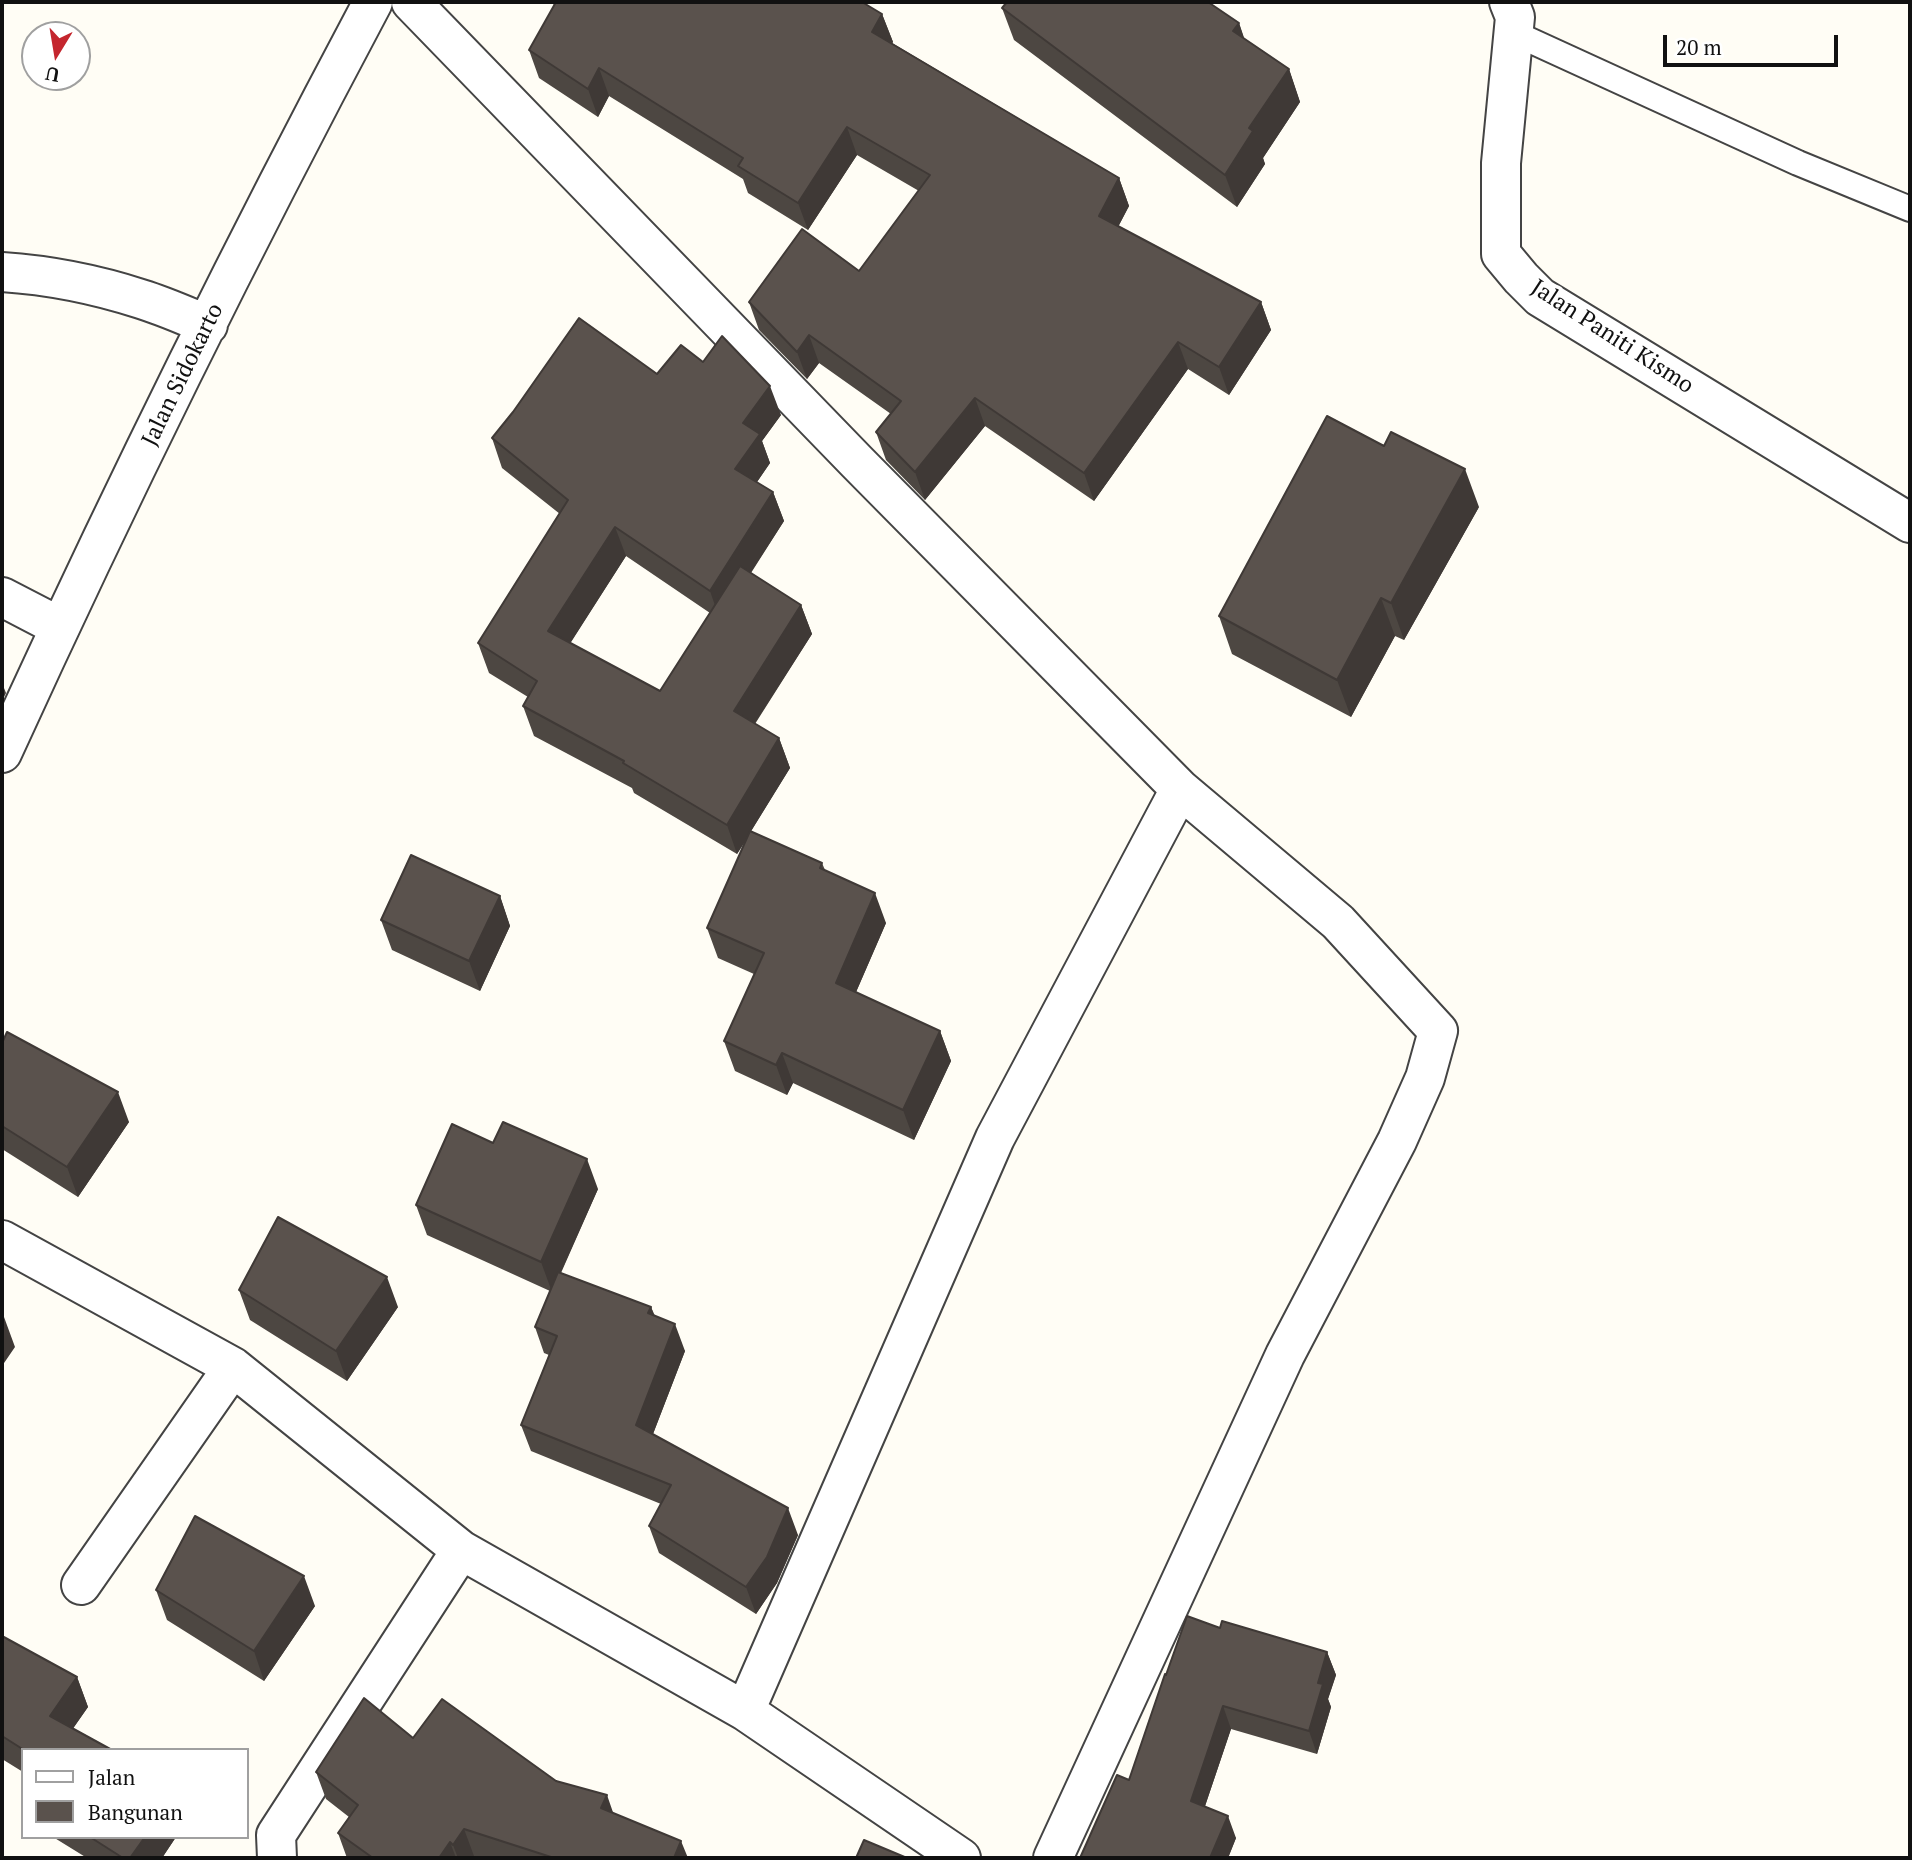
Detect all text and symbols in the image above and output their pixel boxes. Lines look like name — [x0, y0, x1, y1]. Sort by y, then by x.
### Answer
north arrow — [21, 21, 91, 91]
scale bar — [1667, 21, 1842, 65]
text: 20 m — [1676, 33, 1722, 61]
text: U — [43, 62, 61, 89]
street label: Jalan Paniti Kismo — [1525, 274, 1699, 400]
street label: Jalan Sidokarto — [137, 299, 229, 451]
legend — [21, 1748, 248, 1839]
text: Jalan — [88, 1763, 135, 1791]
text: Bangunan — [88, 1798, 183, 1826]

